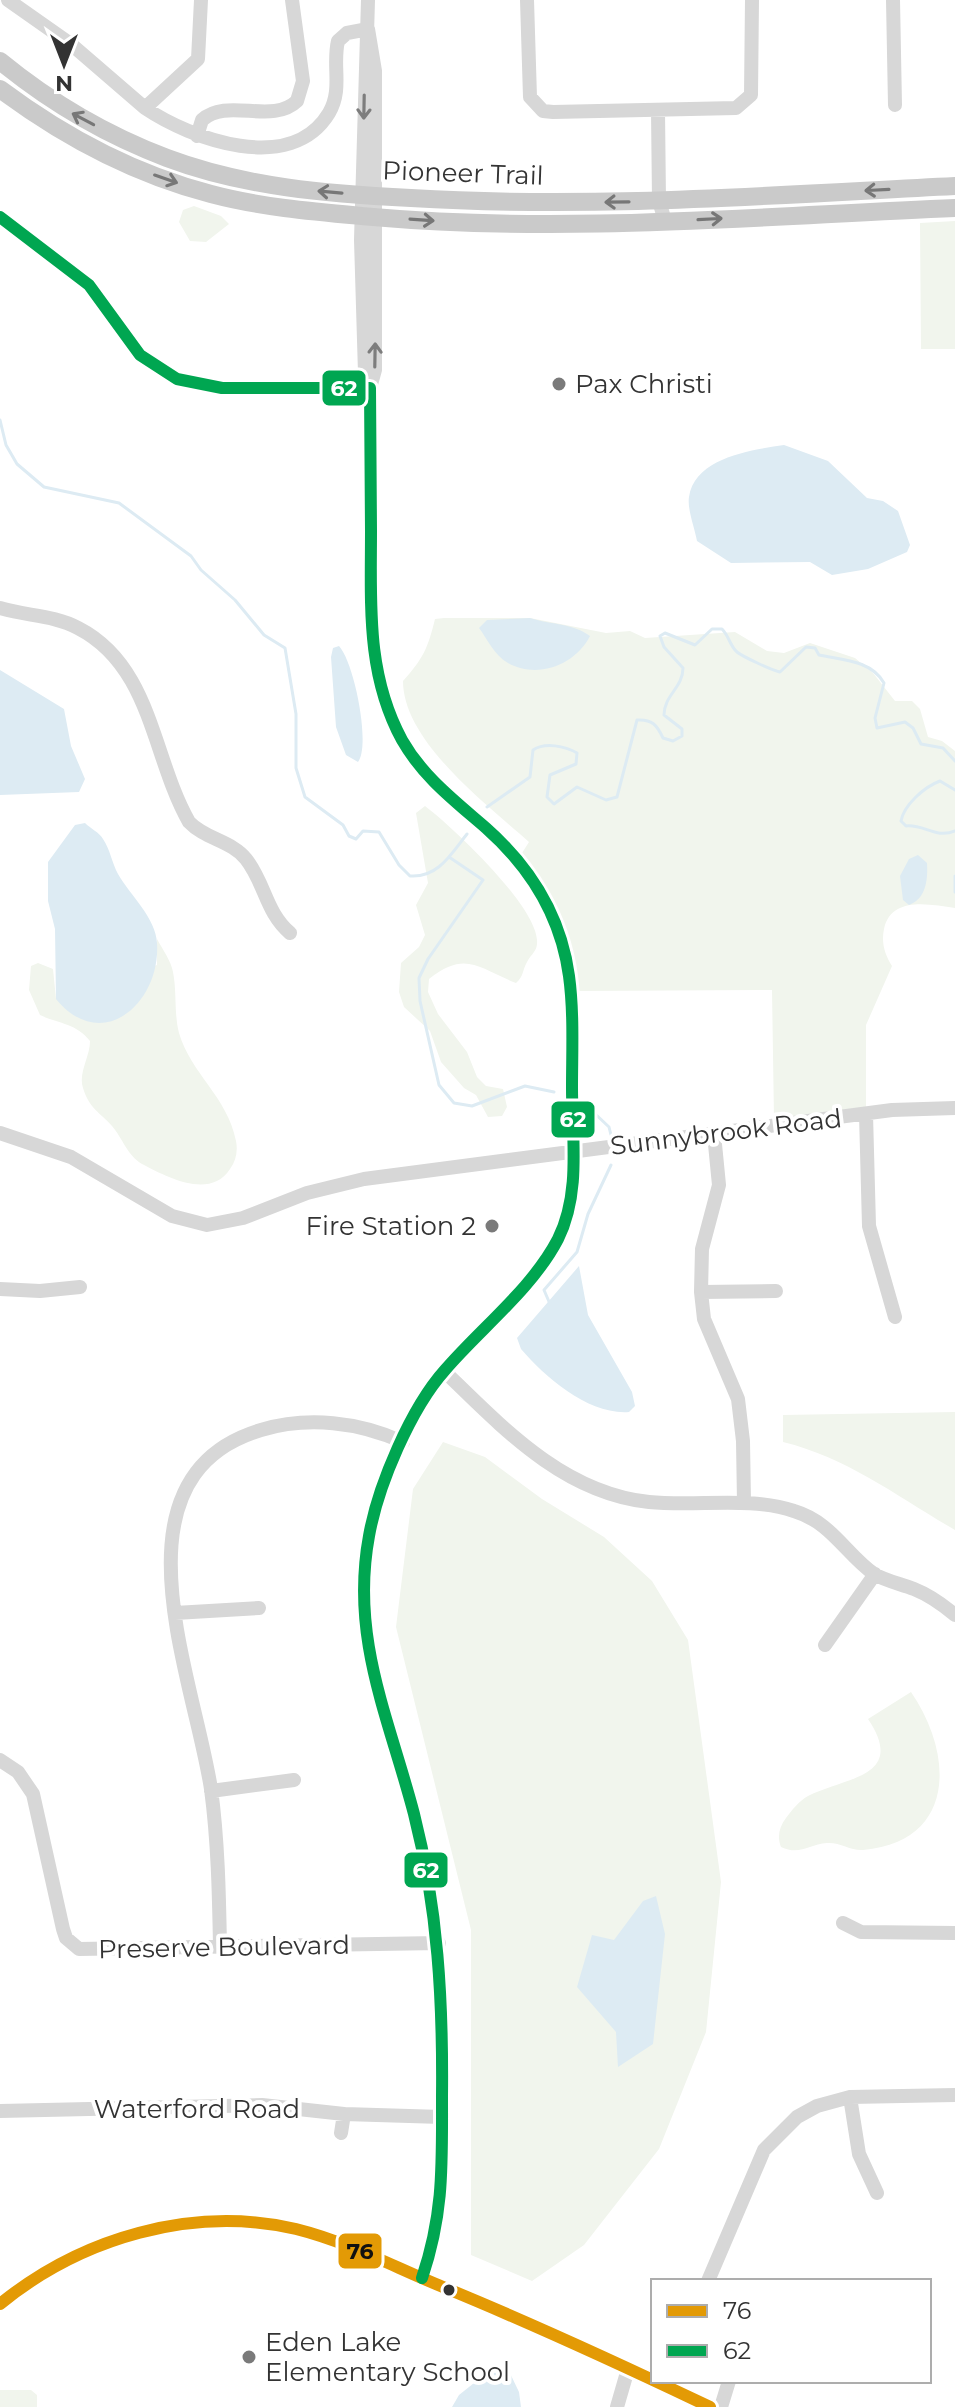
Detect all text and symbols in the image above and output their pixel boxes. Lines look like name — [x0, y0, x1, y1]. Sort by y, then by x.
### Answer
north arrow — [24, 24, 104, 104]
text: N — [55, 70, 73, 97]
one-way arrow — [356, 93, 371, 120]
one-way arrow — [71, 110, 95, 126]
street label: Pioneer Trail — [382, 154, 544, 192]
one-way arrow — [153, 173, 178, 188]
one-way arrow — [864, 183, 891, 198]
one-way arrow — [317, 185, 344, 200]
one-way arrow — [604, 194, 631, 209]
one-way arrow — [696, 211, 722, 226]
one-way arrow — [408, 213, 435, 228]
one-way arrow — [367, 342, 383, 369]
place label: Pax Christi — [575, 368, 713, 400]
line badge: 62 — [321, 369, 367, 407]
text: 62 — [331, 375, 358, 402]
marker: Pax Christi — [550, 375, 568, 393]
line badge: 62 — [550, 1100, 596, 1139]
street label: Sunnybrook Road — [608, 1102, 844, 1162]
text: 62 — [560, 1106, 587, 1133]
place label: Fire Station 2 — [306, 1210, 476, 1242]
marker: Fire Station 2 — [483, 1217, 501, 1235]
line badge: 62 — [403, 1851, 449, 1889]
text: 62 — [413, 1857, 440, 1884]
street label: Preserve Boulevard — [98, 1929, 350, 1965]
street label: Waterford Road — [94, 2093, 300, 2125]
line badge: 76 — [337, 2232, 383, 2270]
text: 76 — [346, 2238, 374, 2265]
legend — [651, 2279, 931, 2383]
unlabelled marker — [441, 2282, 457, 2298]
text: 76 — [723, 2296, 751, 2325]
place label: Eden Lake Elementary School — [265, 2326, 510, 2388]
text: 62 — [723, 2336, 751, 2365]
marker: Eden Lake Elementary School — [240, 2348, 258, 2366]

